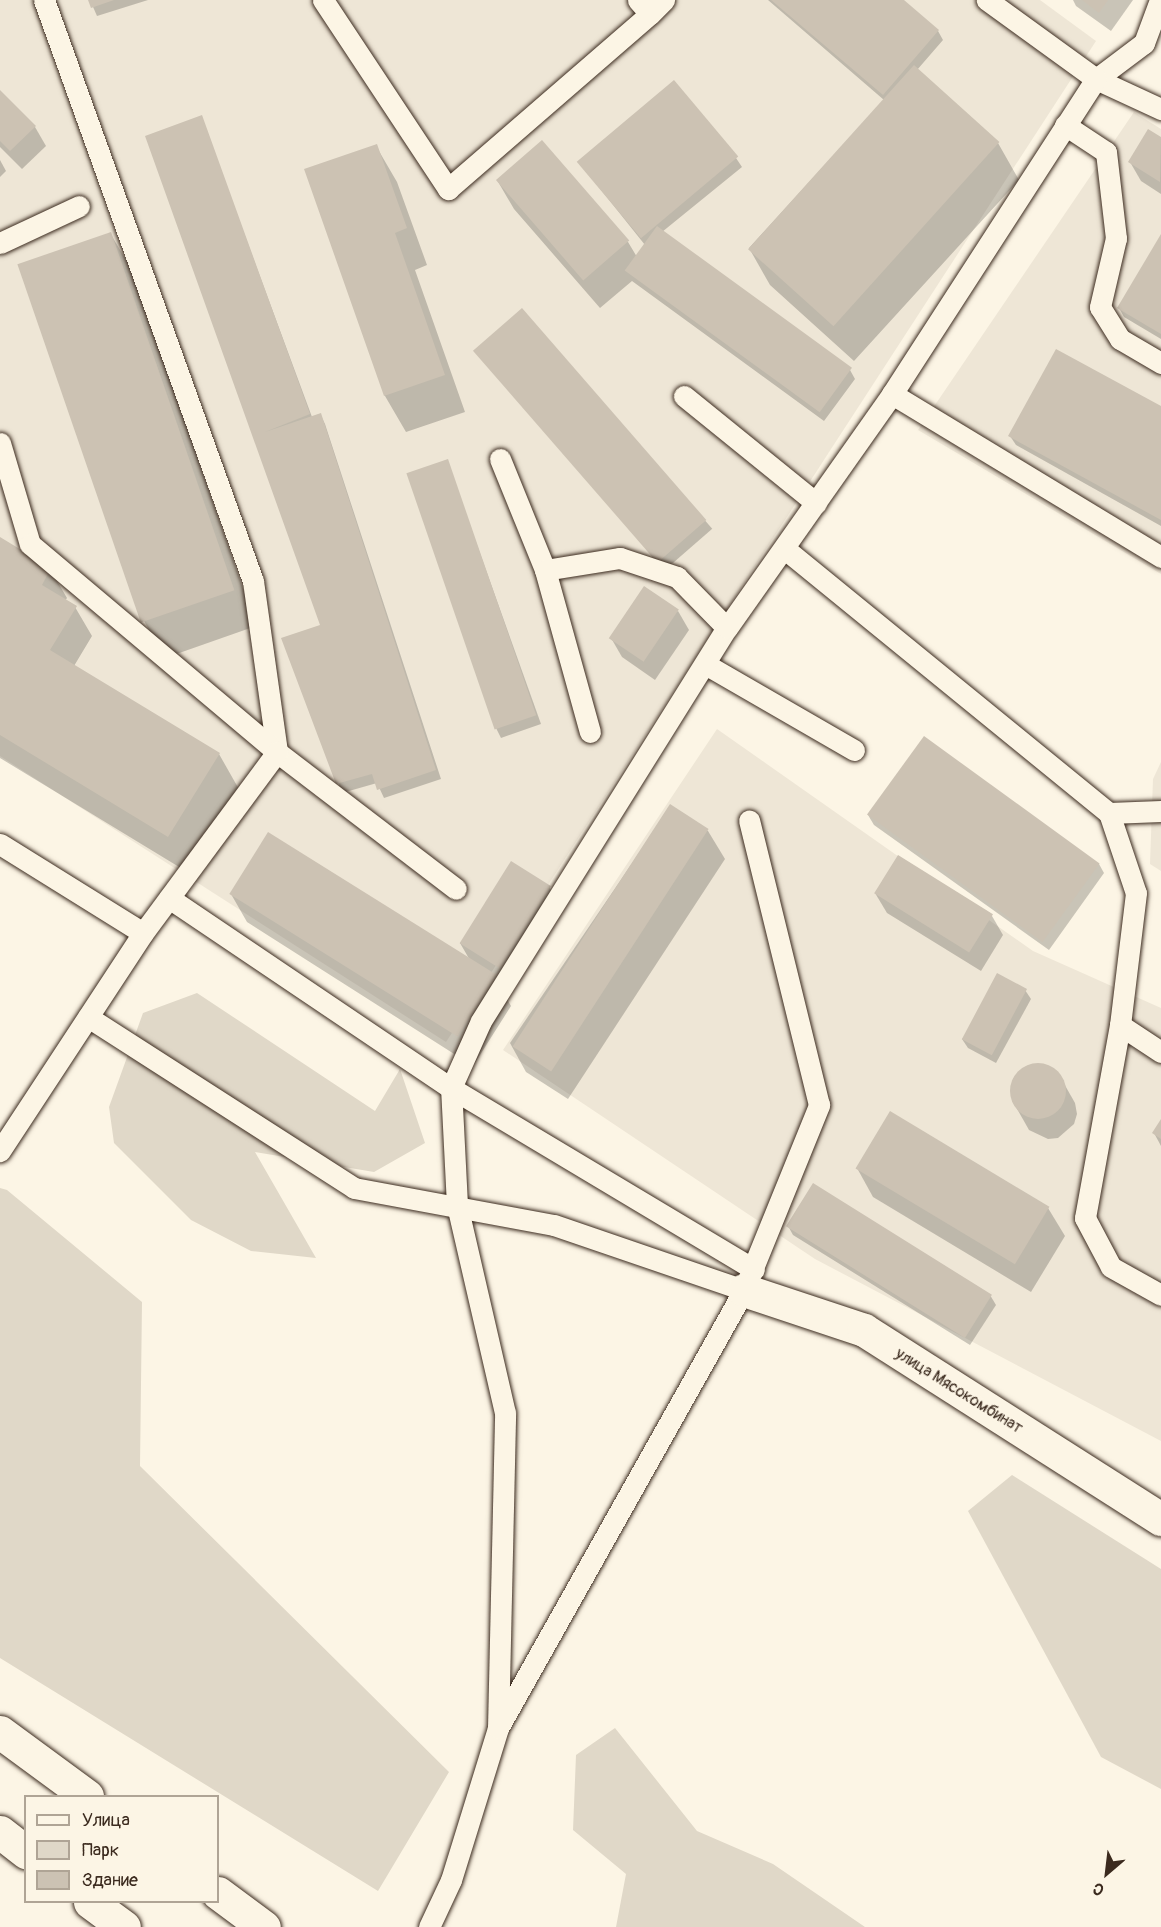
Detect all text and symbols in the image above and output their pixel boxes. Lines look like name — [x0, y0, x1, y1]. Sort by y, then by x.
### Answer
street label: улица Мясокомбинат — [892, 1344, 1026, 1438]
legend — [24, 1795, 219, 1903]
text: Улица — [82, 1809, 130, 1832]
text: Парк — [82, 1839, 119, 1862]
north arrow — [1077, 1843, 1137, 1903]
text: Здание — [82, 1869, 138, 1892]
text: С — [1089, 1878, 1108, 1900]

